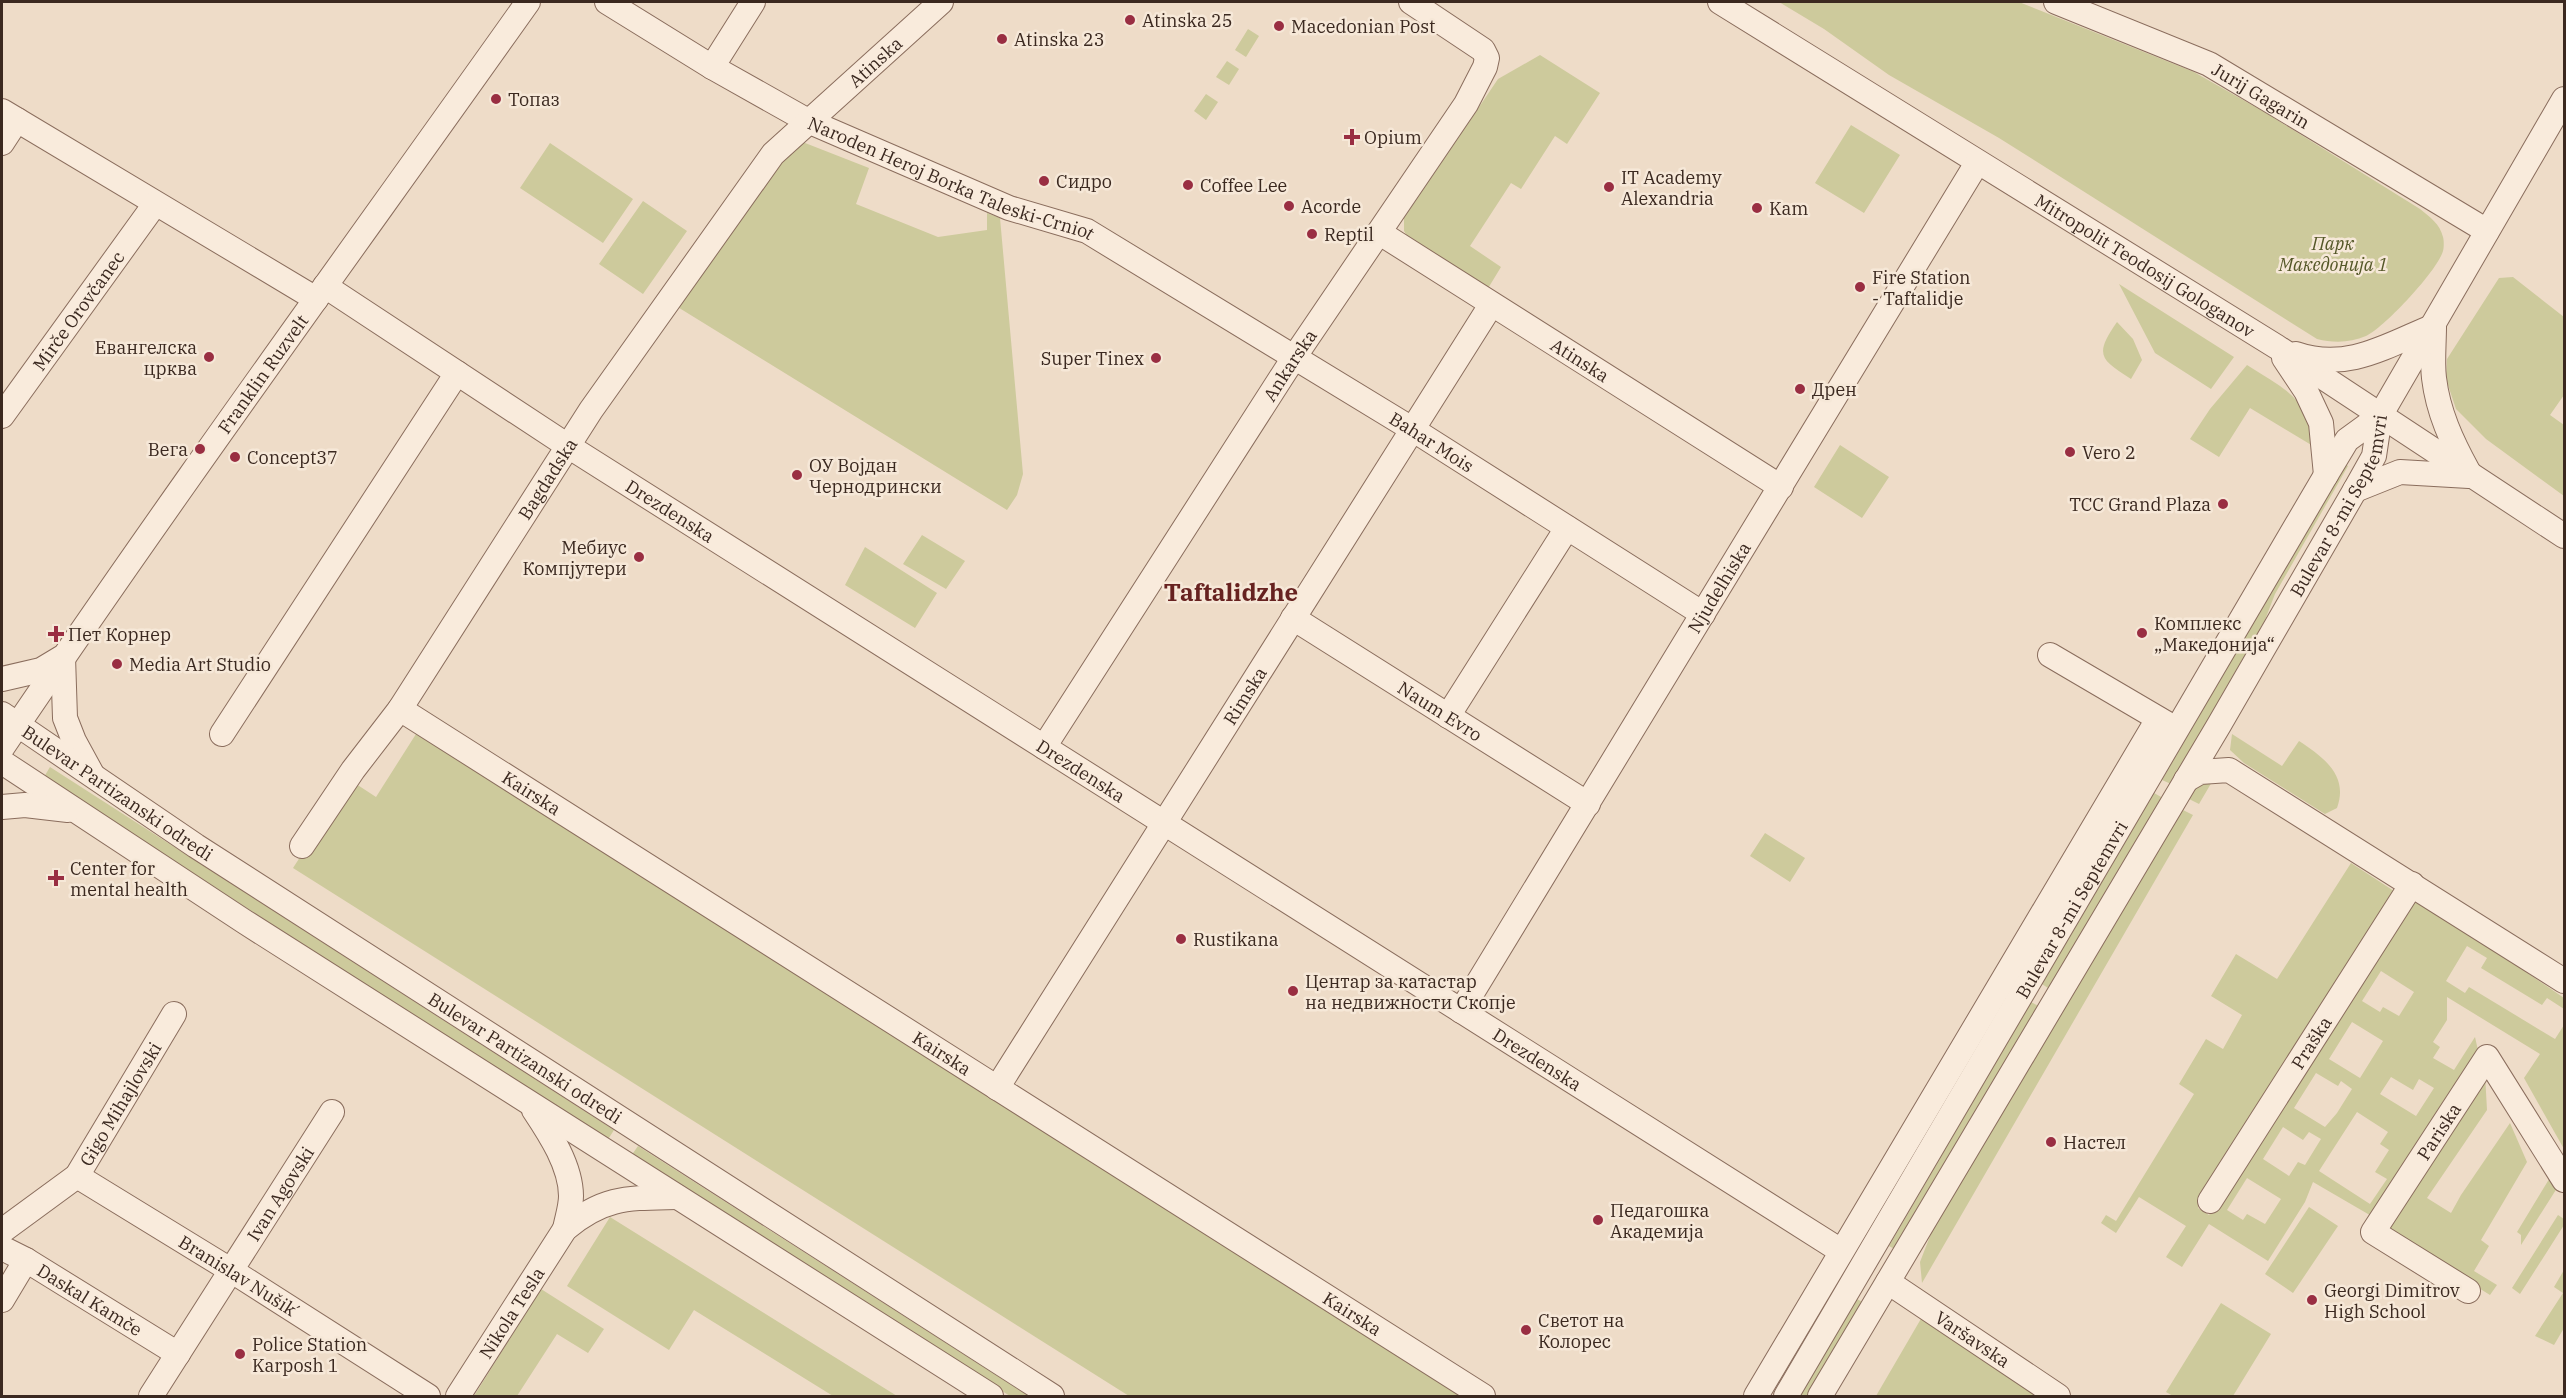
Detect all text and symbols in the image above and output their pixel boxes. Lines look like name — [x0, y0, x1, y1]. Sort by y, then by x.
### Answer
place label: Atinska 25 — [1142, 9, 1233, 32]
marker: Atinska 25 — [1123, 13, 1137, 27]
place label: Macedonian Post — [1291, 15, 1435, 38]
marker: Macedonian Post — [1272, 19, 1286, 33]
place label: Atinska 23 — [1014, 28, 1105, 51]
street label: Atinska — [843, 31, 907, 92]
marker: Atinska 23 — [995, 32, 1009, 46]
street label: Jurij Gagarin — [2208, 57, 2314, 134]
place label: Топаз — [508, 88, 560, 111]
marker: Топаз — [489, 92, 503, 106]
street label: Naroden Heroj Borka Taleski-Crniot — [805, 111, 1099, 245]
place label: Opium — [1364, 126, 1422, 149]
marker: Opium — [1345, 130, 1359, 144]
place label: IT Academy Alexandria — [1621, 166, 1722, 210]
place label: Сидро — [1056, 170, 1112, 193]
marker: Сидро — [1037, 174, 1051, 188]
place label: Coffee Lee — [1200, 174, 1287, 197]
marker: Coffee Lee — [1181, 178, 1195, 192]
marker: IT Academy Alexandria — [1602, 180, 1616, 194]
street label: Mitropolit Teodosij Gologanov — [2031, 189, 2260, 342]
place label: Acorde — [1301, 195, 1361, 218]
place label: Kam — [1769, 197, 1808, 220]
marker: Acorde — [1282, 199, 1296, 213]
marker: Kam — [1750, 201, 1764, 215]
place label: Reptil — [1324, 223, 1374, 246]
marker: Reptil — [1305, 227, 1319, 241]
park label: Парк Македонија 1 — [2278, 232, 2387, 276]
street label: Mirče Orovčanec — [27, 246, 129, 375]
place label: Fire Station - Taftalidje — [1872, 266, 1971, 310]
marker: Fire Station - Taftalidje — [1853, 280, 1867, 294]
street label: Franklin Ruzvelt — [212, 310, 313, 438]
street label: Ankarska — [1258, 325, 1321, 405]
street label: Atinska — [1547, 333, 1614, 387]
place label: Евангелска црква — [95, 336, 197, 380]
place label: Super Tinex — [1041, 347, 1144, 370]
marker: Евангелска црква — [202, 350, 216, 364]
marker: Super Tinex — [1149, 351, 1163, 365]
place label: Дрен — [1812, 378, 1857, 401]
marker: Дрен — [1793, 382, 1807, 396]
street label: Bahar Mois — [1385, 407, 1478, 477]
street label: Bulevar 8-mi Septemvri — [2284, 413, 2392, 601]
street label: Bagdadska — [513, 433, 582, 524]
place label: Вега — [148, 438, 188, 461]
place label: Vero 2 — [2082, 441, 2136, 464]
marker: Вега — [193, 442, 207, 456]
marker: Vero 2 — [2063, 445, 2077, 459]
place label: Concept37 — [247, 446, 338, 469]
marker: Concept37 — [228, 450, 242, 464]
place label: ОУ Војдан Чернодрински — [809, 454, 942, 498]
marker: ОУ Војдан Чернодрински — [790, 468, 804, 482]
street label: Drezdenska — [622, 474, 719, 547]
place label: TCC Grand Plaza — [2069, 493, 2211, 516]
marker: TCC Grand Plaza — [2216, 497, 2230, 511]
place label: Мебиус Компјутери — [522, 536, 627, 580]
street label: Njudelhiska — [1682, 537, 1755, 637]
marker: Мебиус Компјутери — [632, 550, 646, 564]
district label: Taftalidzhe — [1164, 576, 1298, 608]
place label: Комплекс „Македонија“ — [2154, 612, 2275, 656]
place label: Пет Корнер — [68, 623, 171, 646]
marker: Комплекс „Македонија“ — [2135, 626, 2149, 640]
marker: Пет Корнер — [49, 627, 63, 641]
place label: Media Art Studio — [129, 653, 271, 676]
marker: Media Art Studio — [110, 657, 124, 671]
street label: Rimska — [1218, 662, 1271, 729]
street label: Naum Evro — [1394, 676, 1487, 746]
street label: Bulevar Partizanski odredi — [18, 720, 218, 866]
street label: Drezdenska — [1032, 734, 1130, 807]
street label: Kairska — [498, 765, 566, 820]
street label: Bulevar 8-mi Septemvri — [2010, 816, 2132, 1002]
place label: Center for mental health — [70, 857, 188, 901]
marker: Center for mental health — [47, 869, 65, 887]
place label: Rustikana — [1193, 928, 1279, 951]
marker: Rustikana — [1174, 932, 1188, 946]
place label: Центар за катастар на недвижности Скопје — [1305, 970, 1516, 1014]
marker: Центар за катастар на недвижности Скопје — [1286, 984, 1300, 998]
street label: Bulevar Partizanski odredi — [424, 987, 627, 1128]
street label: Praška — [2286, 1012, 2336, 1073]
street label: Drezdenska — [1489, 1022, 1586, 1096]
street label: Kairska — [908, 1026, 976, 1080]
street label: Gigo Mihajlovski — [74, 1037, 166, 1170]
street label: Pariska — [2412, 1098, 2466, 1164]
place label: Настел — [2063, 1131, 2126, 1154]
marker: Настел — [2044, 1135, 2058, 1149]
street label: Ivan Agovski — [241, 1142, 319, 1245]
place label: Педагошка Академија — [1610, 1199, 1709, 1243]
marker: Педагошка Академија — [1591, 1213, 1605, 1227]
street label: Branislav Nušiḱ — [175, 1230, 304, 1322]
street label: Daskal Kamče — [33, 1258, 147, 1341]
street label: Nikola Tesla — [474, 1262, 549, 1363]
place label: Georgi Dimitrov High School — [2324, 1279, 2460, 1323]
street label: Kairska — [1319, 1286, 1386, 1340]
marker: Georgi Dimitrov High School — [2305, 1293, 2319, 1307]
street label: Varšavska — [1931, 1305, 2015, 1372]
place label: Светот на Колорес — [1538, 1309, 1625, 1353]
marker: Светот на Колорес — [1519, 1323, 1533, 1337]
place label: Police Station Karposh 1 — [252, 1333, 367, 1377]
marker: Police Station Karposh 1 — [233, 1347, 247, 1361]

